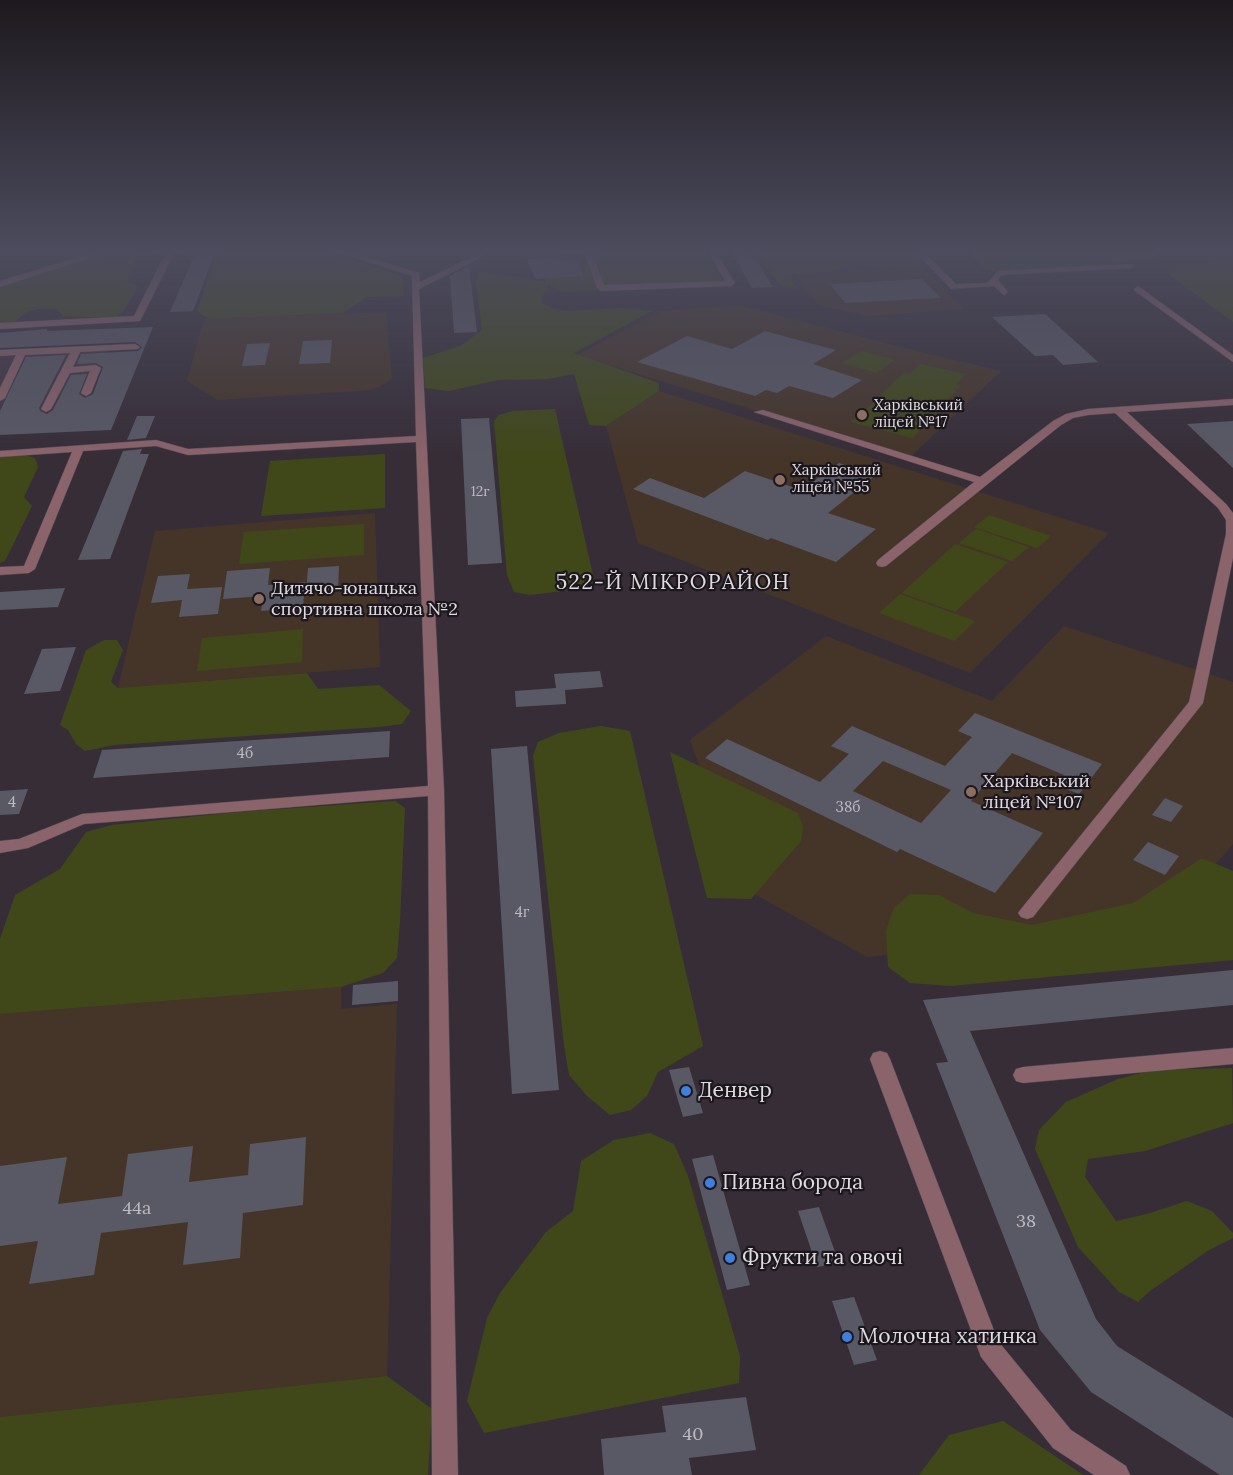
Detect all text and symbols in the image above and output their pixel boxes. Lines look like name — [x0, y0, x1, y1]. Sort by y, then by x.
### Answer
place label: Харківський ліцей №17 — [874, 397, 963, 432]
marker: Харківський ліцей №17 — [855, 408, 869, 422]
place label: Харківський ліцей №55 — [792, 462, 881, 497]
marker: Харківський ліцей №55 — [773, 473, 787, 487]
house number: 12г — [471, 484, 489, 500]
district label: 522-Й МІКРОРАЙОН — [556, 570, 790, 596]
place label: Дитячо-юнацька спортивна школа №2 — [271, 578, 458, 620]
marker: Дитячо-юнацька спортивна школа №2 — [252, 592, 266, 606]
house number: 4б — [237, 745, 253, 763]
place label: Харківський ліцей №107 — [983, 771, 1090, 814]
marker: Харківський ліцей №107 — [964, 785, 978, 799]
house number: 4 — [8, 794, 16, 812]
house number: 38б — [836, 799, 860, 817]
house number: 4г — [515, 904, 529, 922]
place label: Денвер — [698, 1078, 772, 1104]
marker: Денвер — [679, 1084, 693, 1098]
place label: Пивна борода — [722, 1170, 863, 1196]
marker: Пивна борода — [703, 1176, 717, 1190]
house number: 44а — [123, 1198, 151, 1220]
house number: 38 — [1016, 1211, 1036, 1233]
place label: Фрукти та овочі — [742, 1245, 903, 1271]
marker: Фрукти та овочі — [723, 1251, 737, 1265]
place label: Молочна хатинка — [859, 1324, 1037, 1350]
marker: Молочна хатинка — [840, 1330, 854, 1344]
house number: 40 — [683, 1424, 703, 1446]

